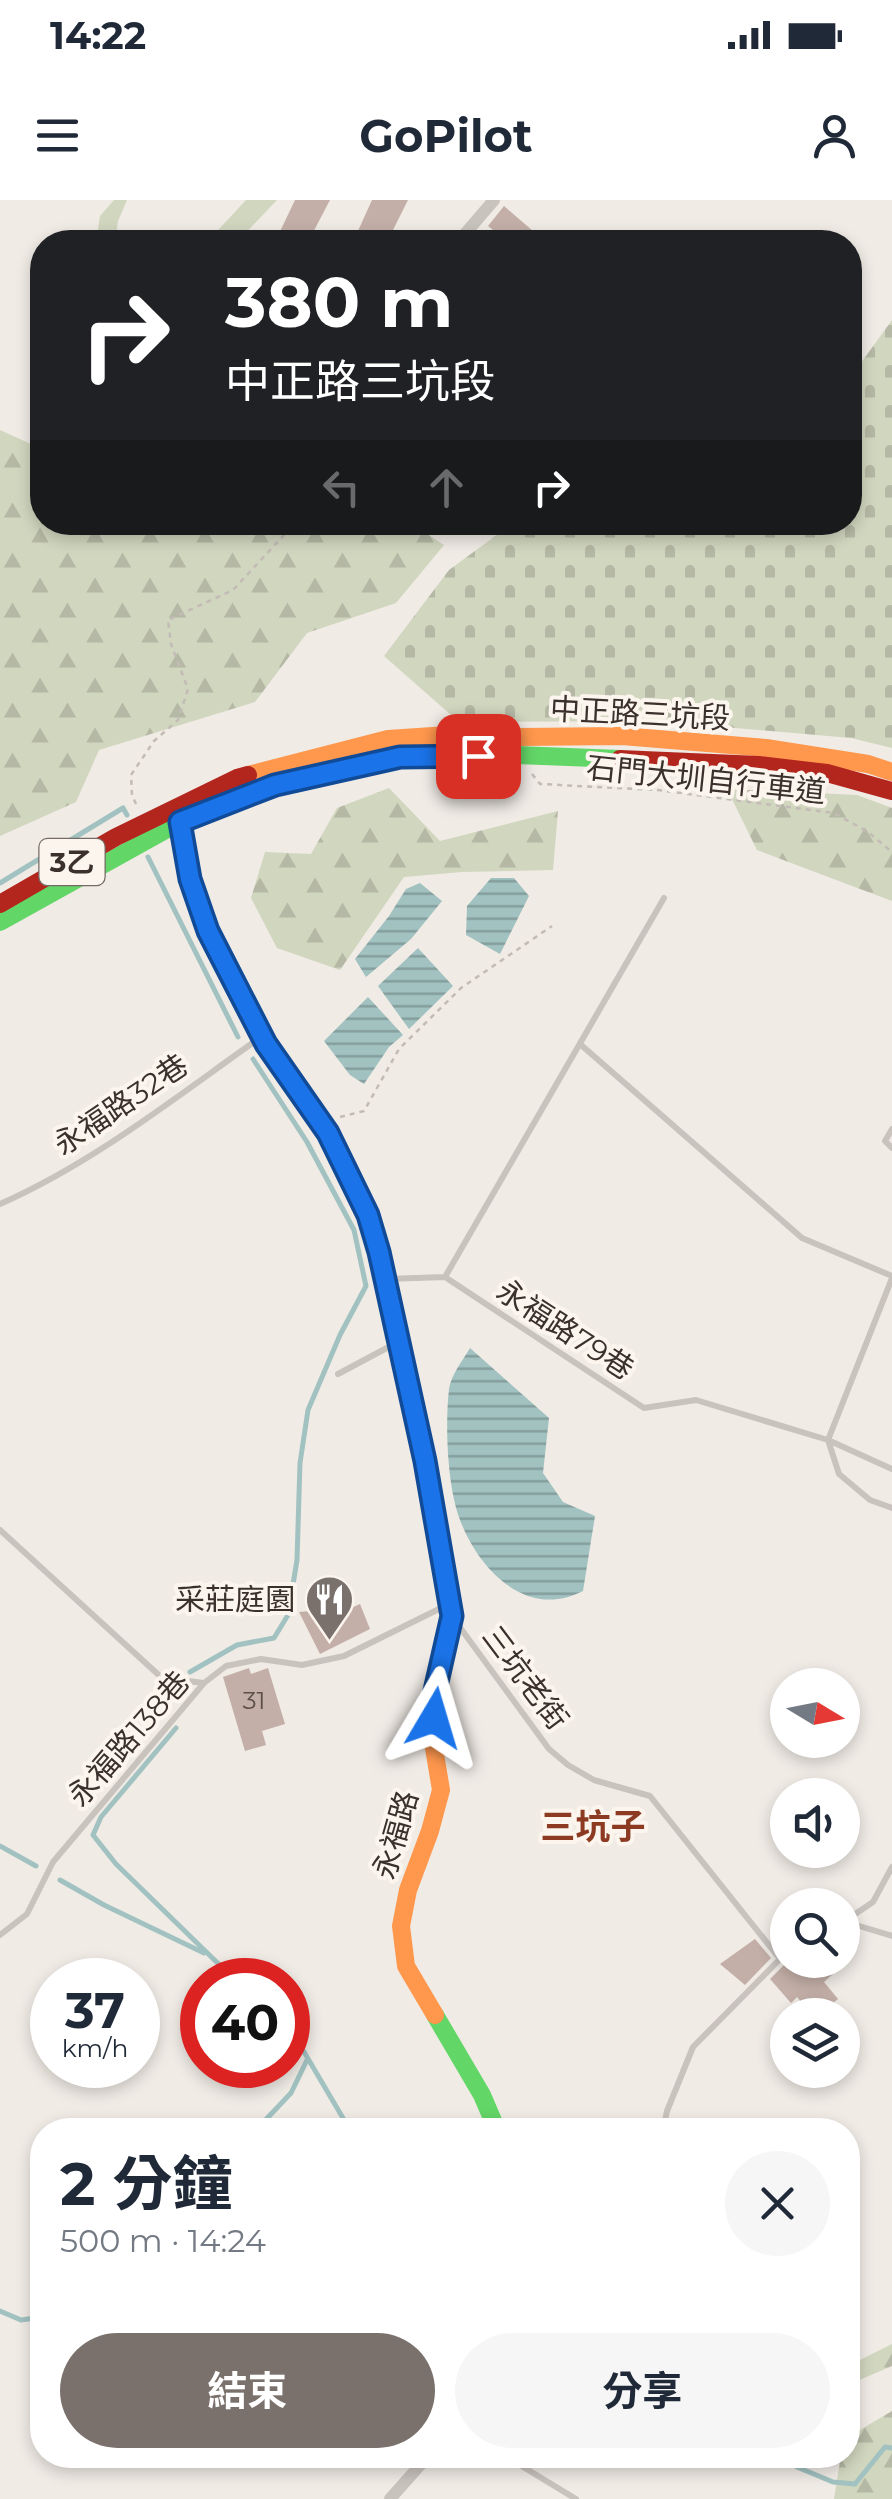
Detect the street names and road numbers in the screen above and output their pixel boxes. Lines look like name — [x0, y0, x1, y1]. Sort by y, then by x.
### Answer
street label: 中正路三坑段 — [549, 690, 731, 737]
street label: 石門大圳自行車道 — [585, 749, 827, 810]
road number: 3乙 — [40, 839, 104, 885]
street label: 永福路32巷 — [47, 1046, 195, 1163]
street label: 永福路79巷 — [490, 1272, 641, 1388]
street label: 三坑老街 — [475, 1619, 576, 1737]
street label: 永福路138巷 — [60, 1664, 197, 1814]
street label: 永福路 — [365, 1787, 426, 1883]

